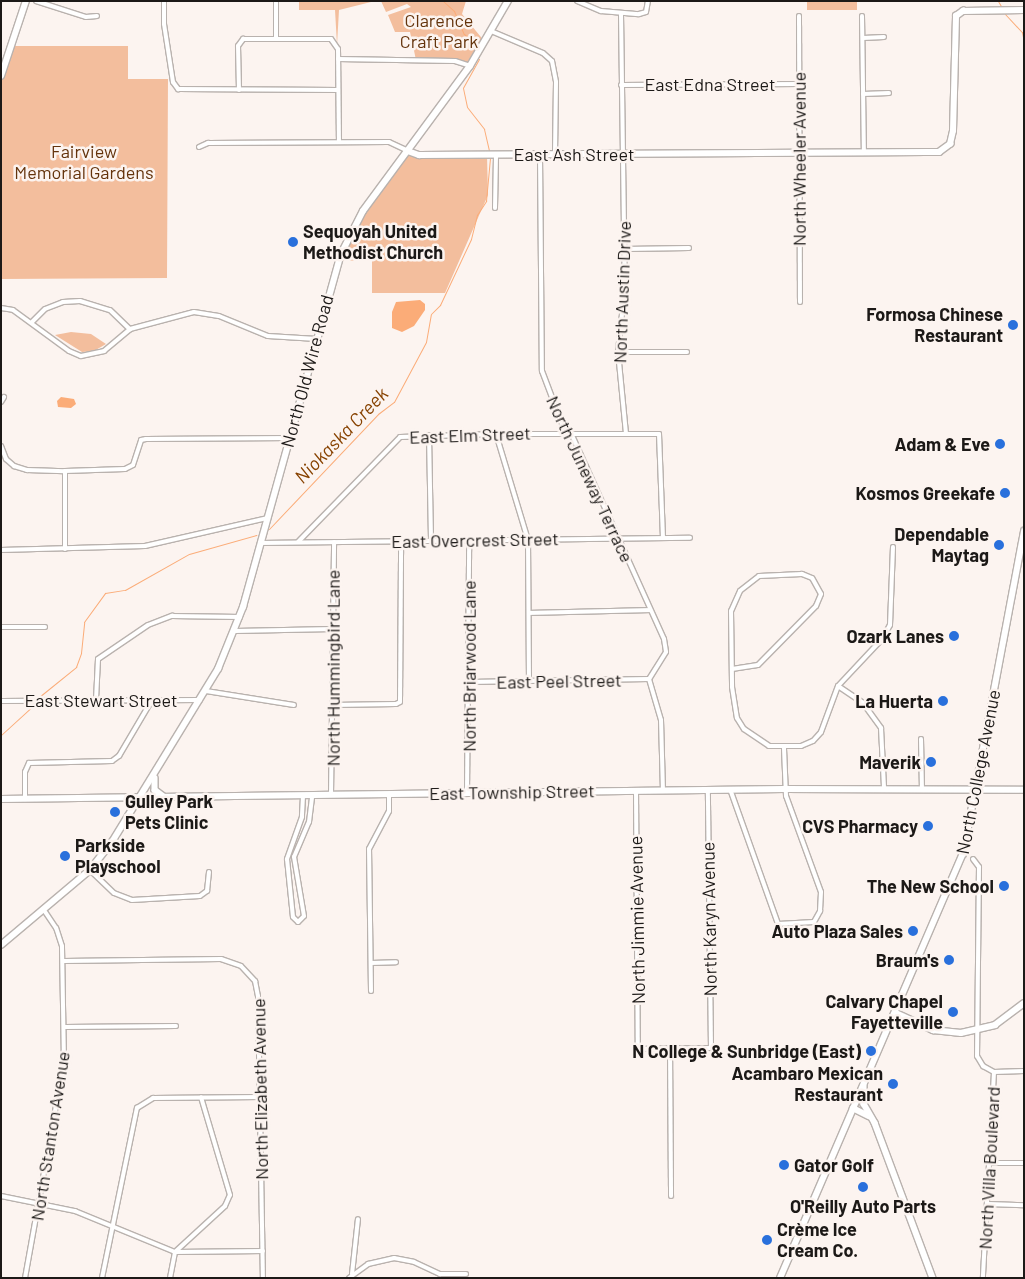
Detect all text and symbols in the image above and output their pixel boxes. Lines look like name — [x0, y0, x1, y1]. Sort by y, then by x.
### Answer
park label: Clarence Craft Park — [400, 10, 478, 52]
street label: North Wheeler Avenue — [788, 72, 810, 246]
street label: East Edna Street — [644, 73, 776, 95]
park label: Fairview Memorial Gardens — [14, 141, 154, 183]
street label: East Ash Street — [514, 143, 634, 165]
street label: North Austin Drive — [609, 220, 635, 364]
place label: Sequoyah United Methodist Church — [303, 221, 443, 264]
marker: Sequoyah United Methodist Church — [287, 236, 299, 248]
street label: North Old Wire Road — [276, 292, 338, 450]
place label: Formosa Chinese Restaurant — [866, 304, 1003, 346]
marker: Formosa Chinese Restaurant — [1007, 319, 1019, 331]
water label: Niokaska Creek — [290, 382, 392, 488]
street label: North Juneway Terrace — [542, 392, 638, 566]
street label: East Elm Street — [409, 422, 531, 448]
place label: Adam & Eve — [895, 433, 990, 455]
marker: Adam & Eve — [994, 438, 1006, 450]
place label: Kosmos Greekafe — [856, 482, 995, 504]
marker: Kosmos Greekafe — [999, 487, 1011, 499]
place label: Dependable Maytag — [894, 524, 989, 566]
street label: East Overcrest Street — [391, 528, 559, 552]
marker: Dependable Maytag — [993, 539, 1005, 551]
street label: North Hummingbird Lane — [322, 570, 344, 766]
street label: North Briarwood Lane — [458, 580, 480, 752]
place label: Ozark Lanes — [847, 625, 944, 647]
marker: Ozark Lanes — [948, 630, 960, 642]
street label: East Peel Street — [496, 669, 622, 693]
street label: North College Avenue — [951, 688, 1005, 856]
street label: East Stewart Street — [24, 689, 178, 711]
place label: La Huerta — [855, 690, 933, 712]
marker: La Huerta — [937, 695, 949, 707]
place label: Maverik — [859, 751, 921, 773]
marker: Maverik — [925, 756, 937, 768]
street label: East Township Street — [429, 780, 595, 804]
place label: Gulley Park Pets Clinic — [125, 791, 213, 834]
marker: Gulley Park Pets Clinic — [109, 806, 121, 818]
place label: CVS Pharmacy — [802, 815, 918, 837]
marker: CVS Pharmacy — [922, 820, 934, 832]
place label: Parkside Playschool — [75, 835, 161, 878]
street label: North Jimmie Avenue — [625, 836, 649, 1004]
street label: North Karyn Avenue — [697, 841, 721, 997]
marker: Parkside Playschool — [59, 850, 71, 862]
place label: The New School — [867, 875, 994, 897]
marker: The New School — [998, 880, 1010, 892]
place label: Auto Plaza Sales — [772, 920, 903, 942]
marker: Auto Plaza Sales — [907, 925, 919, 937]
place label: Braum's — [876, 949, 939, 971]
marker: Braum's — [943, 954, 955, 966]
place label: Calvary Chapel Fayetteville — [825, 991, 943, 1034]
street label: North Elizabeth Avenue — [248, 998, 272, 1180]
marker: Calvary Chapel Fayetteville — [947, 1006, 959, 1018]
place label: N College & Sunbridge (East) — [632, 1040, 861, 1062]
marker: N College & Sunbridge (East) — [865, 1045, 877, 1057]
street label: North Stanton Avenue — [26, 1050, 74, 1222]
place label: Acambaro Mexican Restaurant — [732, 1063, 883, 1106]
marker: Acambaro Mexican Restaurant — [887, 1078, 899, 1090]
street label: North Villa Boulevard — [974, 1086, 1004, 1250]
place label: Gator Golf — [794, 1154, 874, 1176]
marker: Gator Golf — [778, 1159, 790, 1171]
marker: O'Reilly Auto Parts — [857, 1181, 869, 1193]
place label: O'Reilly Auto Parts — [790, 1195, 936, 1217]
place label: Crème Ice Cream Co. — [777, 1219, 858, 1262]
marker: Crème Ice Cream Co. — [761, 1234, 773, 1246]

